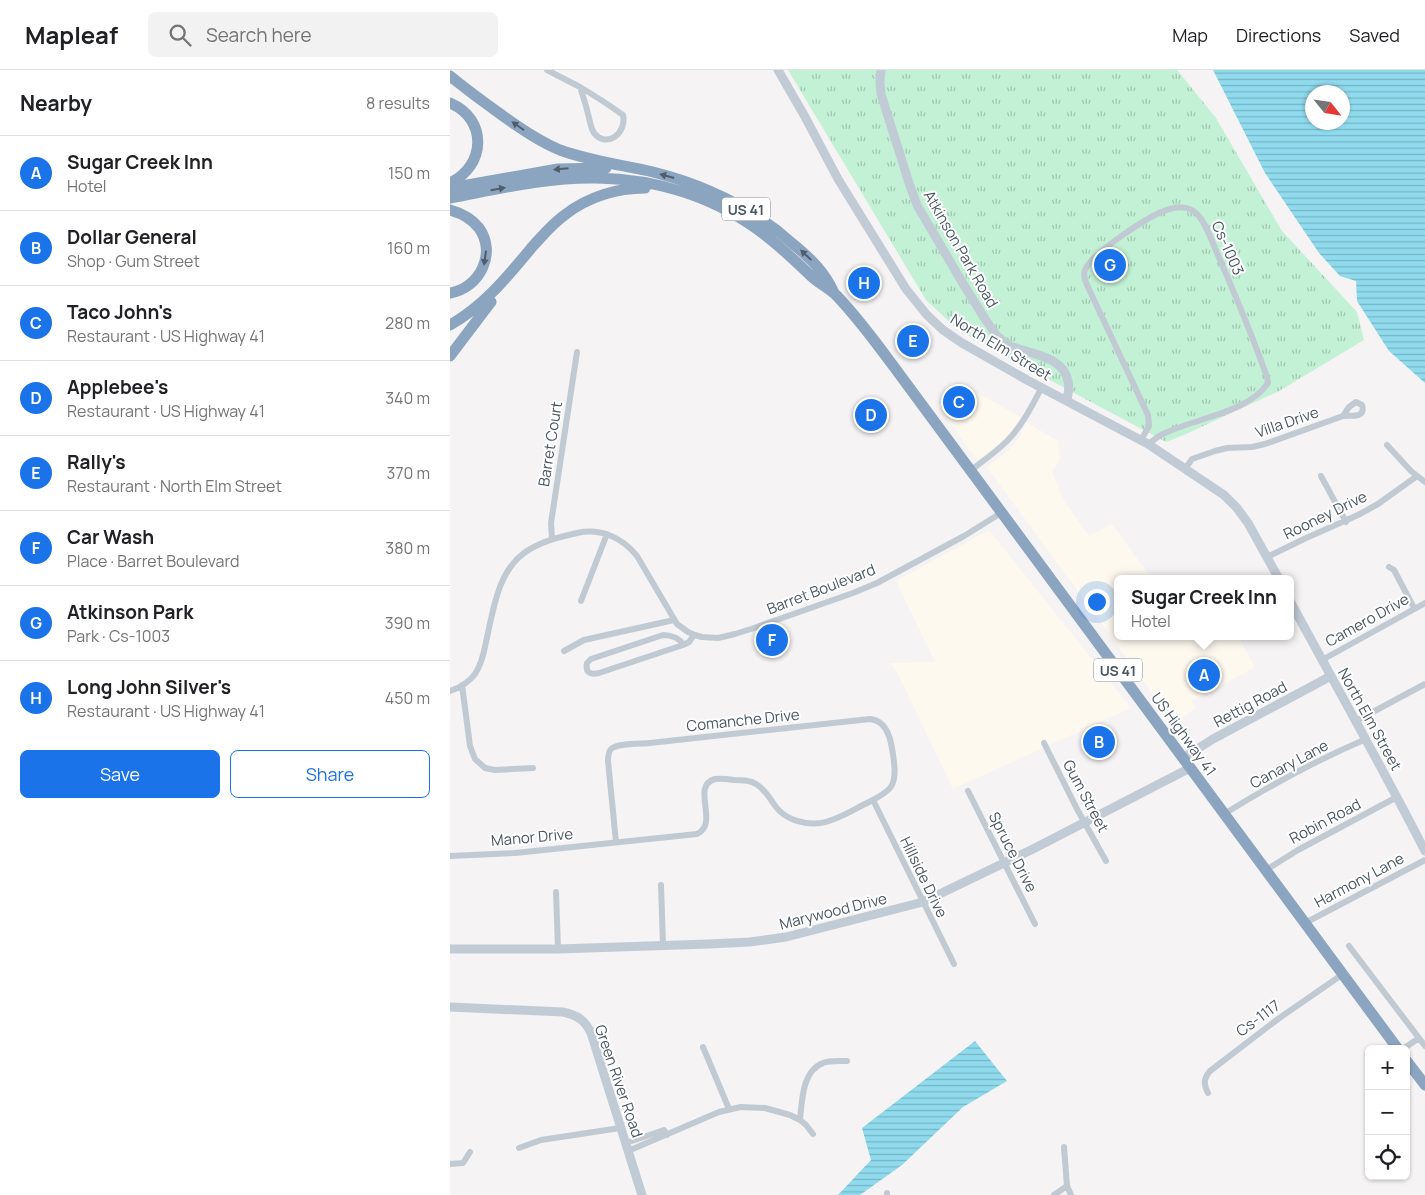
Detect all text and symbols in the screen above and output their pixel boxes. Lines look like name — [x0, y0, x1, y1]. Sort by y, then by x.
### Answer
search box — [148, 12, 498, 57]
text: Mapleaf — [25, 18, 118, 51]
icon: search — [166, 21, 194, 49]
text: Search here — [206, 22, 312, 48]
text: Map — [1172, 23, 1208, 47]
text: Directions — [1236, 23, 1321, 47]
text: Saved — [1349, 23, 1400, 47]
north arrow — [1305, 85, 1350, 130]
text: Nearby — [20, 89, 92, 117]
text: 8 results — [366, 92, 430, 114]
one-way arrow — [511, 121, 524, 131]
text: Sugar Creek Inn — [67, 149, 213, 175]
text: A — [31, 162, 41, 184]
text: 150 m — [388, 162, 430, 184]
one-way arrow — [553, 165, 569, 173]
one-way arrow — [659, 172, 674, 180]
text: Hotel — [67, 175, 107, 197]
one-way arrow — [490, 185, 506, 193]
street label: Atkinson Park Road — [919, 187, 1003, 311]
road number: US 41 — [722, 198, 770, 220]
street label: Cs-1003 — [1207, 218, 1249, 278]
text: Dollar General — [67, 224, 197, 250]
text: B — [31, 237, 41, 259]
text: 160 m — [387, 237, 430, 259]
pin: G — [1094, 246, 1126, 284]
one-way arrow — [801, 249, 813, 261]
text: Shop · Gum Street — [67, 250, 200, 272]
one-way arrow — [481, 250, 489, 266]
pin: H — [848, 264, 880, 302]
text: Taco John's — [67, 299, 172, 325]
street label: North Elm Street — [947, 309, 1055, 385]
text: C — [30, 312, 42, 334]
text: 280 m — [385, 312, 430, 334]
pin: E — [897, 322, 929, 360]
text: Restaurant · US Highway 41 — [67, 325, 265, 347]
text: Applebee's — [67, 374, 168, 400]
pin: C — [943, 383, 975, 421]
text: D — [30, 387, 42, 409]
text: 340 m — [385, 387, 430, 409]
pin: D — [855, 396, 887, 434]
text: Restaurant · US Highway 41 — [67, 400, 265, 422]
street label: Barret Court — [533, 400, 567, 488]
street label: Villa Drive — [1253, 401, 1322, 443]
text: Rally's — [67, 449, 126, 475]
text: E — [31, 462, 41, 484]
text: 370 m — [387, 462, 430, 484]
text: Restaurant · North Elm Street — [67, 475, 282, 497]
street label: Rooney Drive — [1280, 486, 1371, 544]
text: Car Wash — [67, 524, 154, 550]
text: F — [32, 537, 40, 559]
text: 380 m — [385, 537, 430, 559]
text: Place · Barret Boulevard — [67, 550, 239, 572]
street label: Barret Boulevard — [764, 559, 878, 619]
popup — [1114, 575, 1294, 640]
text: Sugar Creek Inn — [1131, 584, 1277, 610]
street label: Camero Drive — [1321, 588, 1413, 652]
your location — [1084, 589, 1110, 615]
text: Atkinson Park — [67, 599, 193, 625]
text: Hotel — [1131, 610, 1171, 632]
text: G — [30, 612, 42, 634]
text: 390 m — [385, 612, 430, 634]
pin: F — [756, 621, 788, 659]
text: Park · Cs-1003 — [67, 625, 170, 647]
pin: A — [1188, 656, 1220, 694]
road number: US 41 — [1094, 658, 1142, 682]
street label: North Elm Street — [1333, 664, 1407, 774]
text: Long John Silver's — [67, 674, 231, 700]
street label: Rettig Road — [1210, 676, 1290, 732]
text: H — [30, 687, 42, 709]
text: 450 m — [385, 687, 430, 709]
street label: US Highway 41 — [1147, 688, 1221, 780]
text: Restaurant · US Highway 41 — [67, 700, 265, 722]
street label: Comanche Drive — [685, 704, 801, 736]
pin: B — [1083, 723, 1115, 761]
street label: Canary Lane — [1246, 734, 1332, 793]
button: Save — [20, 750, 220, 798]
button: Share — [230, 750, 430, 798]
street label: Gum Street — [1058, 756, 1114, 836]
street label: Robin Road — [1286, 793, 1364, 849]
street label: Spruce Drive — [984, 808, 1042, 896]
street label: Manor Drive — [490, 823, 574, 851]
street label: Hillside Drive — [895, 833, 953, 921]
street label: Harmony Lane — [1310, 847, 1408, 912]
street label: Marywood Drive — [777, 887, 889, 935]
street label: Cs-1117 — [1232, 995, 1284, 1041]
street label: Green River Road — [590, 1022, 648, 1140]
map controls — [1365, 1045, 1410, 1180]
button: + — [1365, 1045, 1410, 1090]
button: − — [1365, 1090, 1410, 1135]
button: locate — [1365, 1135, 1410, 1180]

